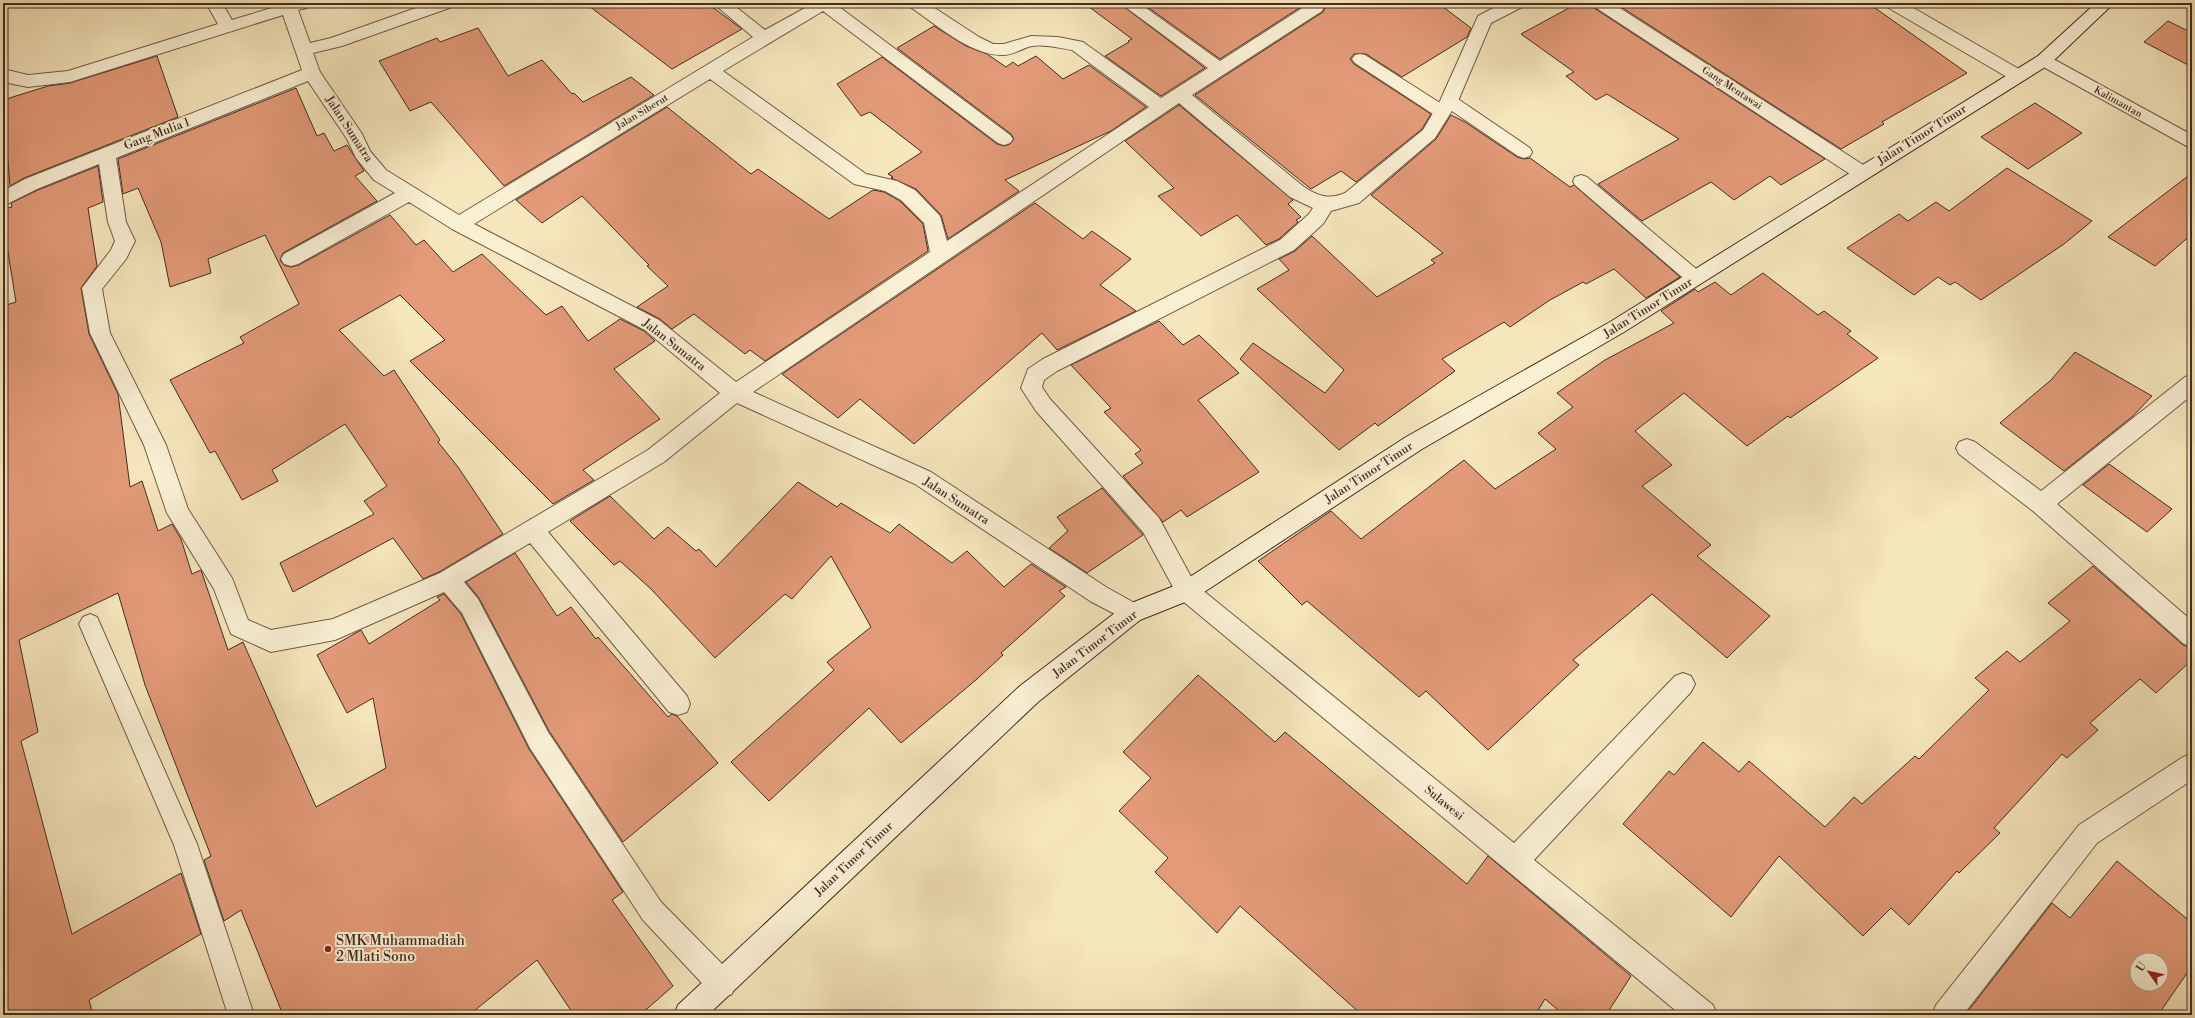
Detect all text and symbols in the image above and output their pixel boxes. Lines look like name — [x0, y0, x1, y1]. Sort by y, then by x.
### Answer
street label: Gang Mentawai — [1700, 64, 1765, 112]
street label: Kalimantan — [2092, 84, 2144, 120]
street label: Jalan Siberut — [613, 91, 671, 133]
street label: Jalan Sumatra — [321, 92, 377, 166]
street label: Jalan Timor Timur — [1874, 101, 1969, 169]
street label: Gang Mulia 1 — [122, 114, 193, 153]
street label: Jalan Timor Timur — [1600, 274, 1695, 342]
street label: Jalan Sumatra — [639, 315, 709, 375]
street label: Jalan Timor Timur — [1321, 439, 1416, 508]
street label: Jalan Sumatra — [919, 473, 993, 529]
street label: Jalan Timor Timur — [1049, 607, 1140, 681]
street label: Sulawesi — [1421, 782, 1467, 824]
street label: Jalan Timor Timur — [811, 819, 897, 900]
place label: SMK Muhammadiah 2 Mlati Sono — [336, 932, 466, 966]
marker: SMK Muhammadiah 2 Mlati Sono — [323, 944, 333, 954]
north arrow — [2129, 952, 2169, 992]
text: U — [2133, 959, 2150, 974]

